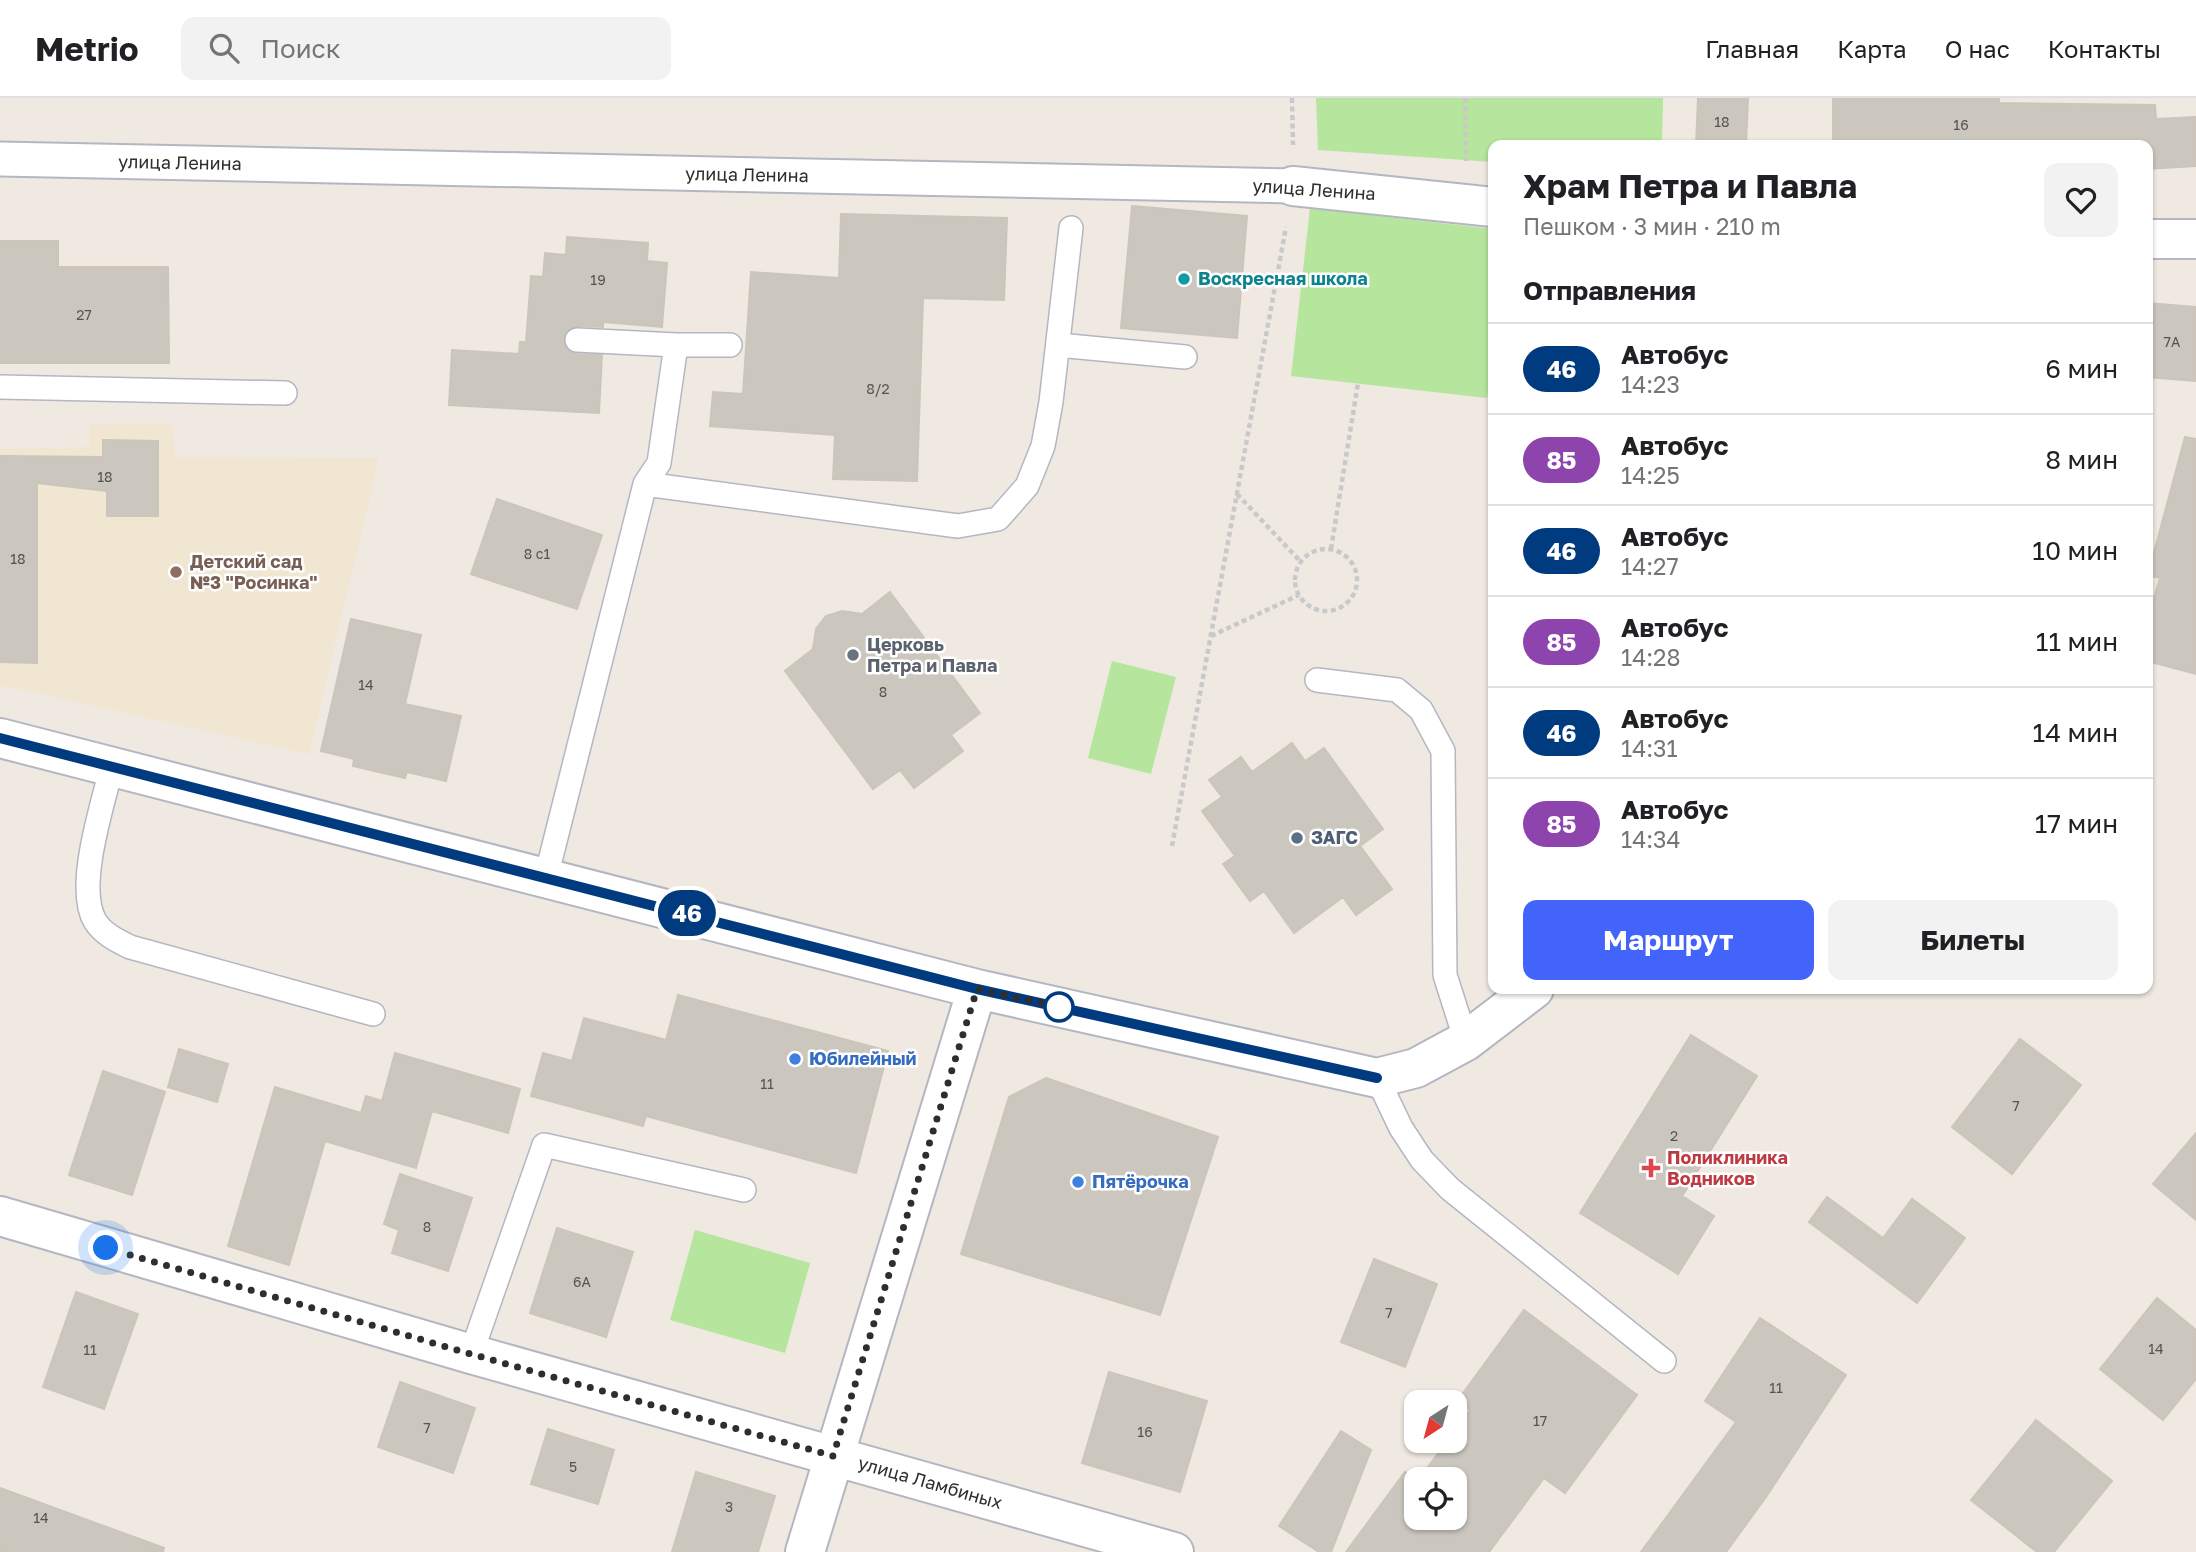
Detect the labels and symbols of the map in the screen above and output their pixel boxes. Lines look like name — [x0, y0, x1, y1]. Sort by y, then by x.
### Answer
house number: 18 — [1714, 113, 1730, 130]
house number: 16 — [1953, 116, 1969, 133]
street label: улица Ленина — [118, 150, 242, 174]
street label: улица Ленина — [685, 162, 809, 186]
street label: улица Ленина — [1252, 174, 1377, 204]
place label: Воскресная школа — [1198, 267, 1368, 289]
house number: 19 — [590, 271, 606, 288]
marker: Воскресная школа — [1176, 271, 1192, 287]
house number: 27 — [76, 306, 92, 323]
house number: 7А — [2164, 333, 2181, 350]
house number: 8/2 — [866, 380, 890, 397]
house number: 18 — [97, 468, 113, 485]
house number: 8 с1 — [524, 545, 550, 562]
house number: 18 — [10, 550, 26, 567]
place label: Детский сад №3 "Росинка" — [190, 550, 318, 593]
marker: Детский сад №3 "Росинка" — [168, 564, 184, 580]
place label: Церковь Петра и Павла — [867, 633, 997, 676]
marker: Церковь Петра и Павла — [845, 647, 861, 663]
house number: 14 — [358, 676, 374, 693]
house number: 8 — [879, 683, 887, 700]
place label: ЗАГС — [1311, 826, 1358, 848]
marker: ЗАГС — [1289, 830, 1305, 846]
line badge: 46 — [656, 890, 718, 936]
unlabelled marker — [1044, 992, 1074, 1022]
place label: Юбилейный — [809, 1047, 917, 1069]
marker: Юбилейный — [787, 1051, 803, 1067]
house number: 11 — [760, 1075, 774, 1092]
house number: 7 — [2012, 1097, 2020, 1114]
house number: 2 — [1670, 1127, 1678, 1144]
place label: Поликлиника Водников — [1667, 1146, 1788, 1189]
marker: Поликлиника Водников — [1641, 1158, 1661, 1178]
place label: Пятёрочка — [1092, 1170, 1189, 1192]
marker: Пятёрочка — [1070, 1174, 1086, 1190]
house number: 8 — [423, 1218, 431, 1235]
your location — [88, 1230, 123, 1265]
house number: 6А — [573, 1273, 592, 1290]
house number: 7 — [1385, 1304, 1393, 1321]
house number: 14 — [2148, 1340, 2164, 1357]
house number: 11 — [83, 1341, 97, 1358]
house number: 11 — [1769, 1379, 1783, 1396]
north arrow — [1404, 1390, 1466, 1452]
house number: 17 — [1533, 1412, 1547, 1429]
house number: 7 — [423, 1419, 431, 1436]
house number: 16 — [1137, 1423, 1153, 1440]
street label: улица Ламбиных — [856, 1451, 1005, 1513]
house number: 5 — [569, 1458, 577, 1475]
house number: 3 — [725, 1498, 733, 1515]
house number: 14 — [33, 1509, 49, 1526]

